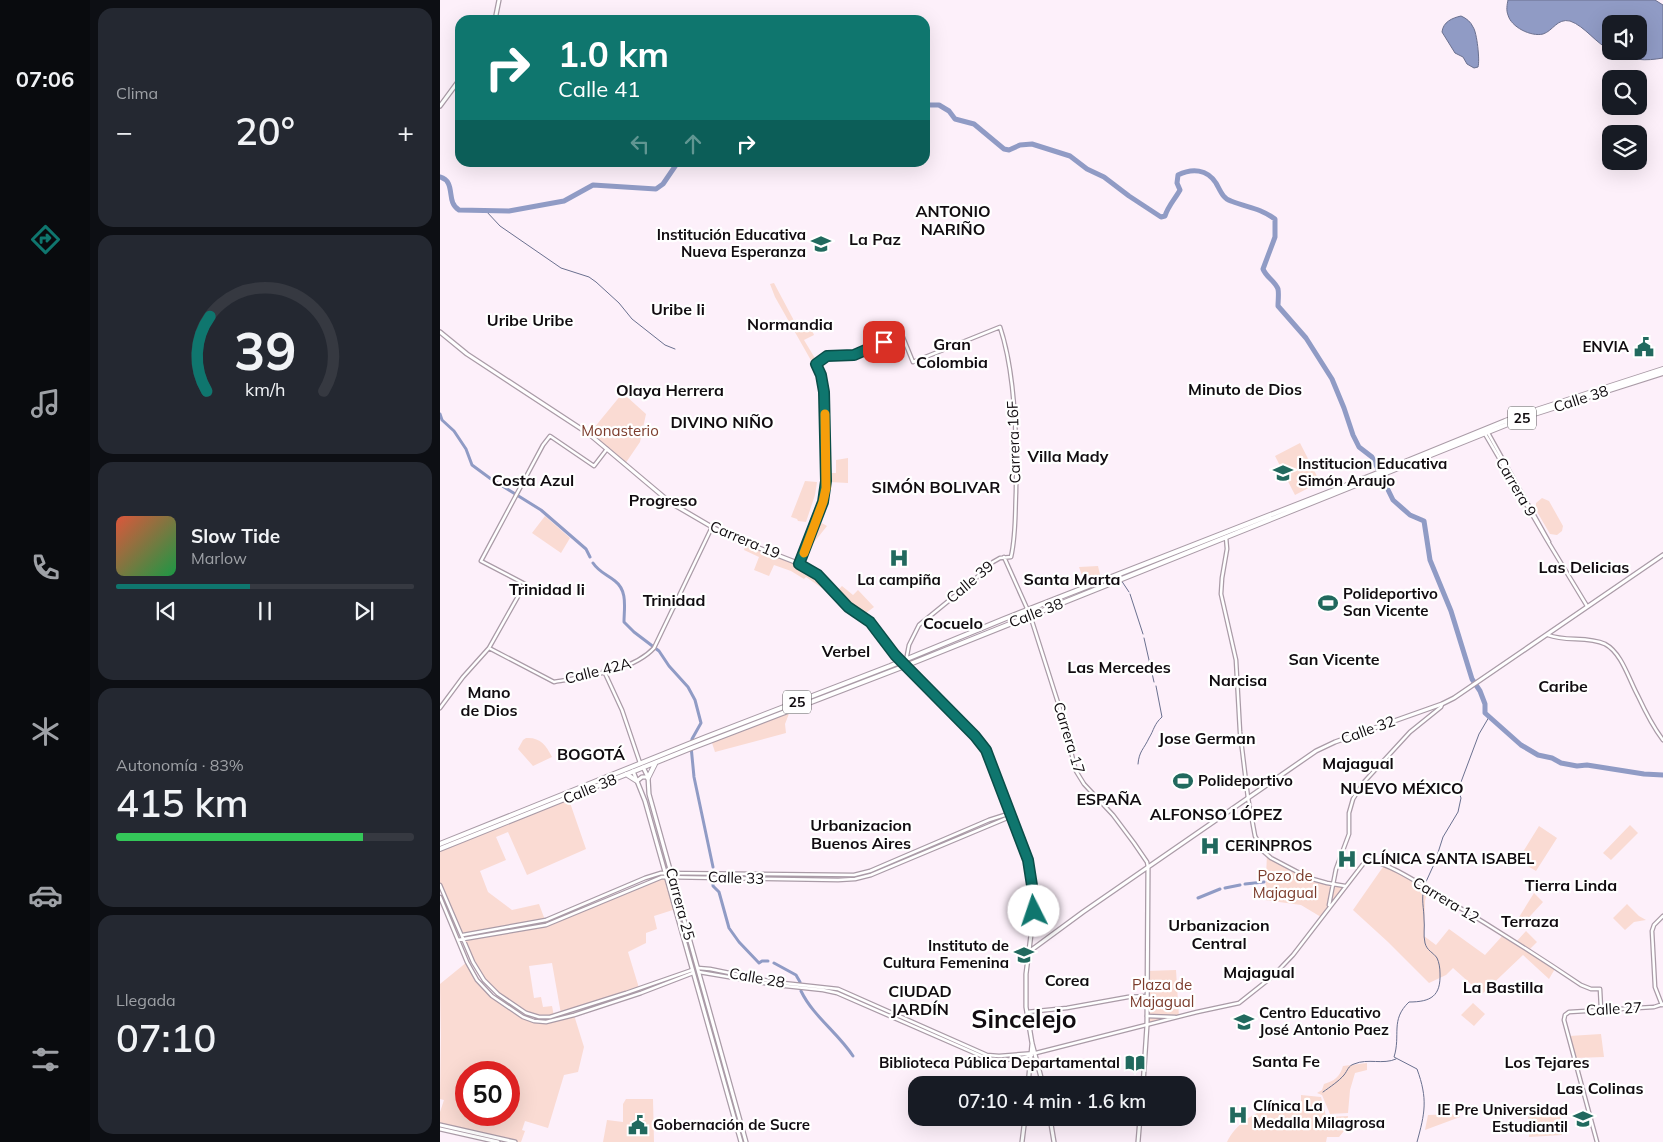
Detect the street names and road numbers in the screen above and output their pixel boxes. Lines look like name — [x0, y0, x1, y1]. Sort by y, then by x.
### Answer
street label: Calle 38 — [1551, 381, 1611, 416]
street label: Carrera 16F — [1003, 400, 1024, 484]
road number: 25 — [1508, 406, 1536, 429]
street label: Carrera 9 — [1492, 454, 1541, 520]
street label: Carrera 19 — [707, 516, 783, 563]
street label: Calle 39 — [942, 556, 997, 607]
street label: Calle 38 — [1006, 594, 1065, 631]
street label: Calle 42A — [563, 653, 633, 688]
road number: 25 — [783, 690, 811, 714]
street label: Carrera 17 — [1050, 700, 1089, 776]
street label: Calle 32 — [1338, 711, 1397, 748]
street label: Calle 38 — [560, 769, 619, 808]
street label: Carrera 25 — [662, 866, 699, 942]
street label: Calle 33 — [708, 867, 764, 888]
street label: Carrera 12 — [1410, 872, 1483, 927]
street label: Calle 28 — [728, 963, 786, 992]
street label: Calle 27 — [1585, 998, 1643, 1019]

